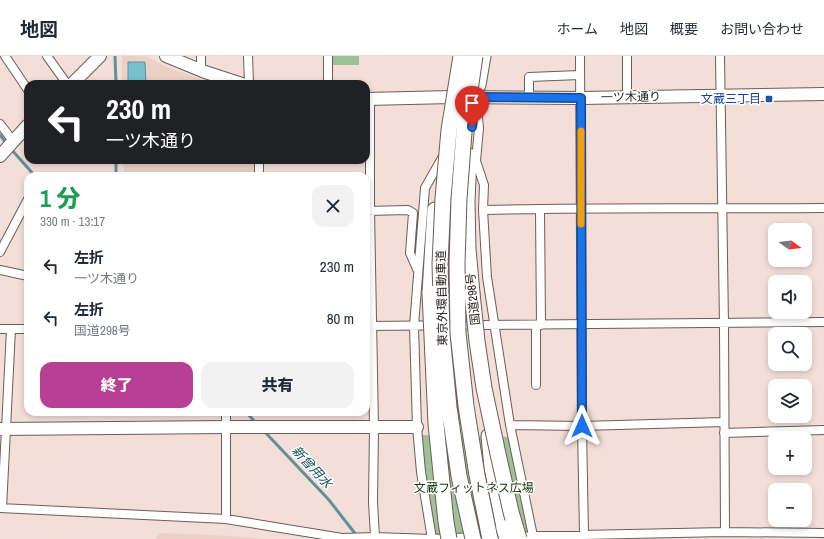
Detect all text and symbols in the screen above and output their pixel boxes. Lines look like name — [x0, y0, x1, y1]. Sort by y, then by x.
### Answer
text: 地図 — [20, 16, 58, 42]
text: ホーム — [556, 20, 598, 38]
text: 地図 — [620, 20, 648, 38]
text: 概要 — [670, 20, 698, 38]
text: お問い合わせ — [720, 20, 804, 38]
pin — [455, 86, 489, 127]
street label: 一ツ木通り — [601, 88, 661, 106]
text: 230 m — [106, 90, 171, 128]
place label: 文蔵三丁目 — [701, 91, 761, 107]
icon: arrive — [461, 92, 483, 114]
marker: 文蔵三丁目 — [764, 94, 774, 104]
icon: left — [40, 96, 92, 148]
text: 一ツ木通り — [106, 128, 196, 153]
text: 1 分 — [40, 182, 80, 214]
button: close — [312, 185, 354, 227]
text: 330 m · 13:17 — [40, 213, 105, 230]
north arrow — [768, 223, 812, 267]
map controls — [768, 223, 812, 527]
text: 左折 — [74, 247, 104, 268]
street label: 東京外環自動車道 — [433, 250, 451, 346]
icon: left — [40, 255, 62, 277]
text: 230 m — [320, 256, 354, 277]
text: 一ツ木通り — [74, 270, 139, 287]
street label: 国道298号 — [462, 272, 484, 326]
button: sound — [768, 275, 812, 319]
text: 左折 — [74, 299, 104, 320]
icon: left — [40, 307, 62, 329]
text: 80 m — [327, 308, 354, 329]
text: 国道298号 — [74, 322, 131, 339]
button: search — [768, 327, 812, 371]
button: 終了 — [40, 362, 193, 408]
button: 共有 — [201, 362, 354, 408]
button: layers — [768, 379, 812, 423]
position arrow — [561, 405, 603, 447]
button: + — [768, 431, 812, 475]
water label: 新曾用水 — [288, 442, 337, 493]
park label: 文蔵フィットネス広場 — [414, 480, 534, 496]
button: − — [768, 483, 812, 527]

